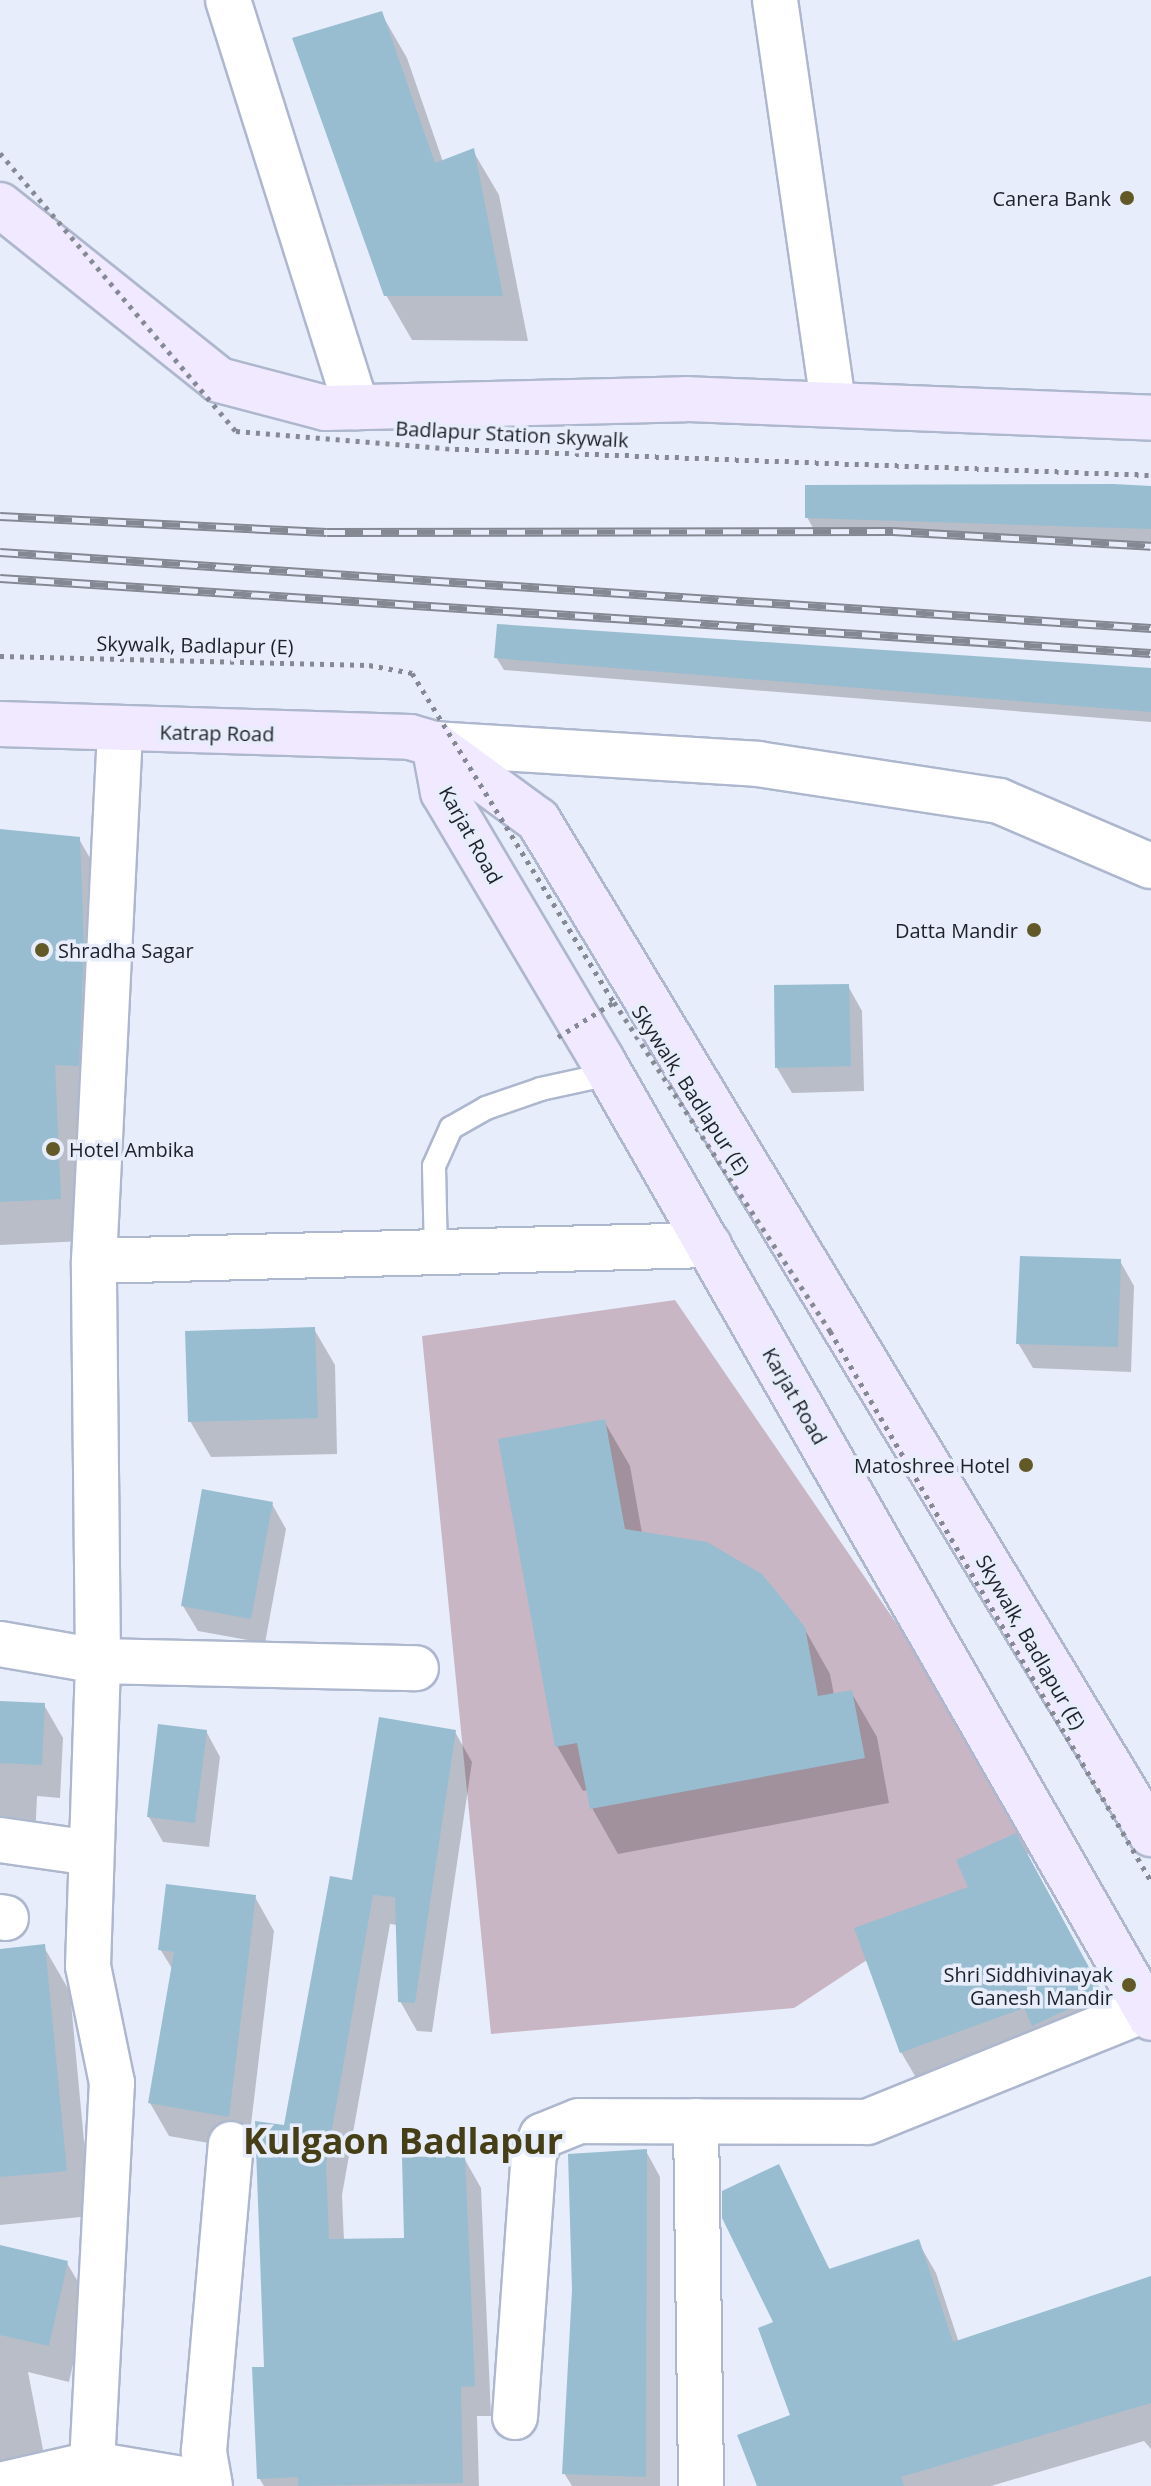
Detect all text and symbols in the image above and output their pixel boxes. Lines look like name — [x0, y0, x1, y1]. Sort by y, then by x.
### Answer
place label: Canera Bank — [993, 186, 1111, 210]
marker: Canera Bank — [1118, 189, 1136, 207]
street label: Badlapur Station skywalk — [395, 416, 629, 452]
street label: Skywalk, Badlapur (E) — [96, 631, 294, 659]
street label: Katrap Road — [159, 720, 275, 746]
street label: Karjat Road — [434, 782, 508, 888]
place label: Datta Mandir — [895, 918, 1018, 942]
marker: Datta Mandir — [1025, 921, 1043, 939]
place label: Shradha Sagar — [58, 938, 194, 962]
marker: Shradha Sagar — [33, 941, 51, 959]
street label: Skywalk, Badlapur (E) — [627, 1001, 755, 1179]
place label: Hotel Ambika — [69, 1137, 194, 1161]
marker: Hotel Ambika — [44, 1140, 62, 1158]
street label: Karjat Road — [758, 1343, 832, 1449]
place label: Matoshree Hotel — [854, 1453, 1010, 1477]
marker: Matoshree Hotel — [1017, 1456, 1035, 1474]
street label: Skywalk, Badlapur (E) — [971, 1551, 1091, 1733]
place label: Shri Siddhivinayak Ganesh Mandir — [943, 1962, 1113, 2009]
marker: Shri Siddhivinayak Ganesh Mandir — [1120, 1976, 1138, 1994]
district label: Kulgaon Badlapur — [243, 2119, 563, 2163]

